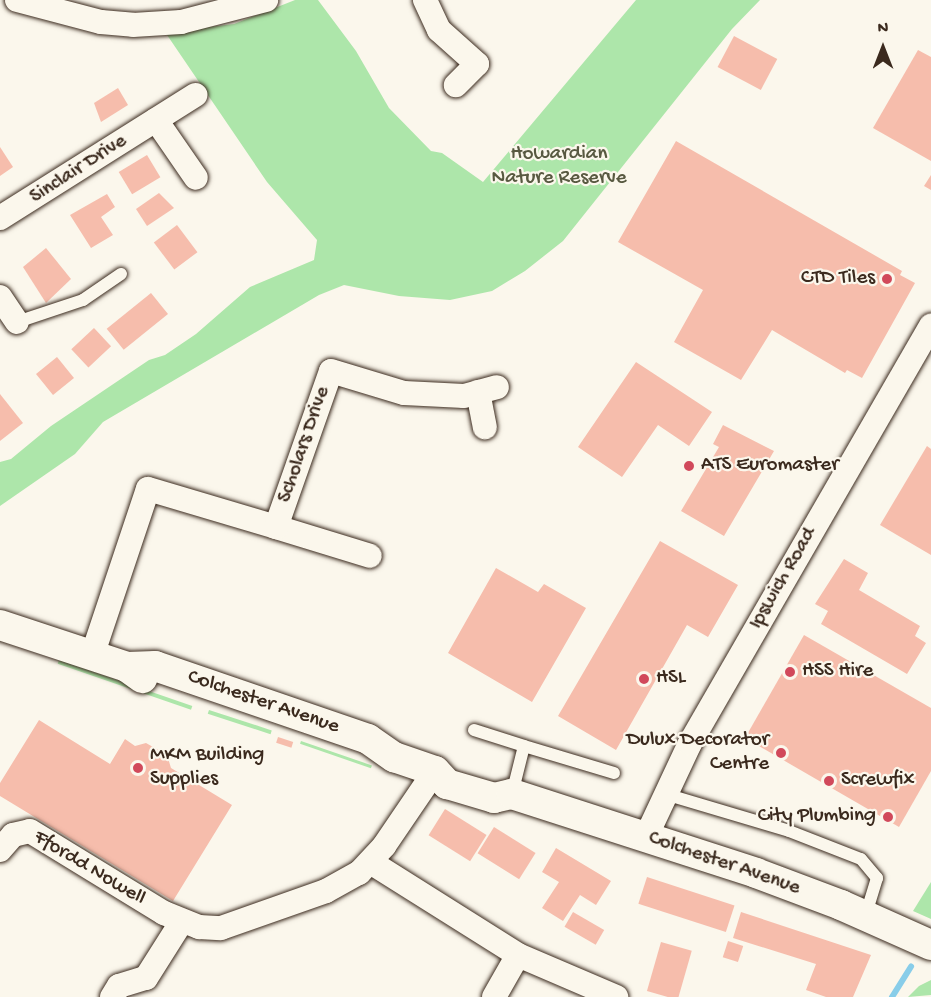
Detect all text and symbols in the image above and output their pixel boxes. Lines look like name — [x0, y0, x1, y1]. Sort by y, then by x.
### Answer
north arrow — [853, 18, 913, 78]
text: N — [878, 20, 888, 39]
street label: Sinclair Drive — [26, 129, 132, 211]
park label: Howardian Nature Reserve — [492, 142, 626, 192]
place label: CTD Tiles — [801, 266, 875, 292]
marker: CTD Tiles — [880, 272, 894, 286]
street label: Scholars Drive — [273, 384, 337, 506]
place label: ATS Euromaster — [701, 453, 839, 479]
marker: ATS Euromaster — [682, 459, 696, 473]
street label: Ipswich Road — [745, 524, 823, 634]
place label: HSS Hire — [802, 659, 873, 685]
street label: Colchester Avenue — [184, 665, 342, 741]
marker: HSS Hire — [783, 665, 797, 679]
place label: HSL — [656, 666, 685, 692]
marker: HSL — [637, 672, 651, 686]
place label: Dulux Decorator Centre — [626, 728, 769, 778]
place label: MKM Building Supplies — [150, 743, 264, 793]
marker: Dulux Decorator Centre — [774, 746, 788, 760]
marker: MKM Building Supplies — [131, 761, 145, 775]
place label: Screwfix — [841, 768, 914, 794]
marker: Screwfix — [822, 774, 836, 788]
place label: City Plumbing — [758, 804, 876, 830]
marker: City Plumbing — [881, 810, 895, 824]
street label: Ffordd Nowell — [28, 826, 150, 912]
street label: Colchester Avenue — [645, 826, 803, 902]

